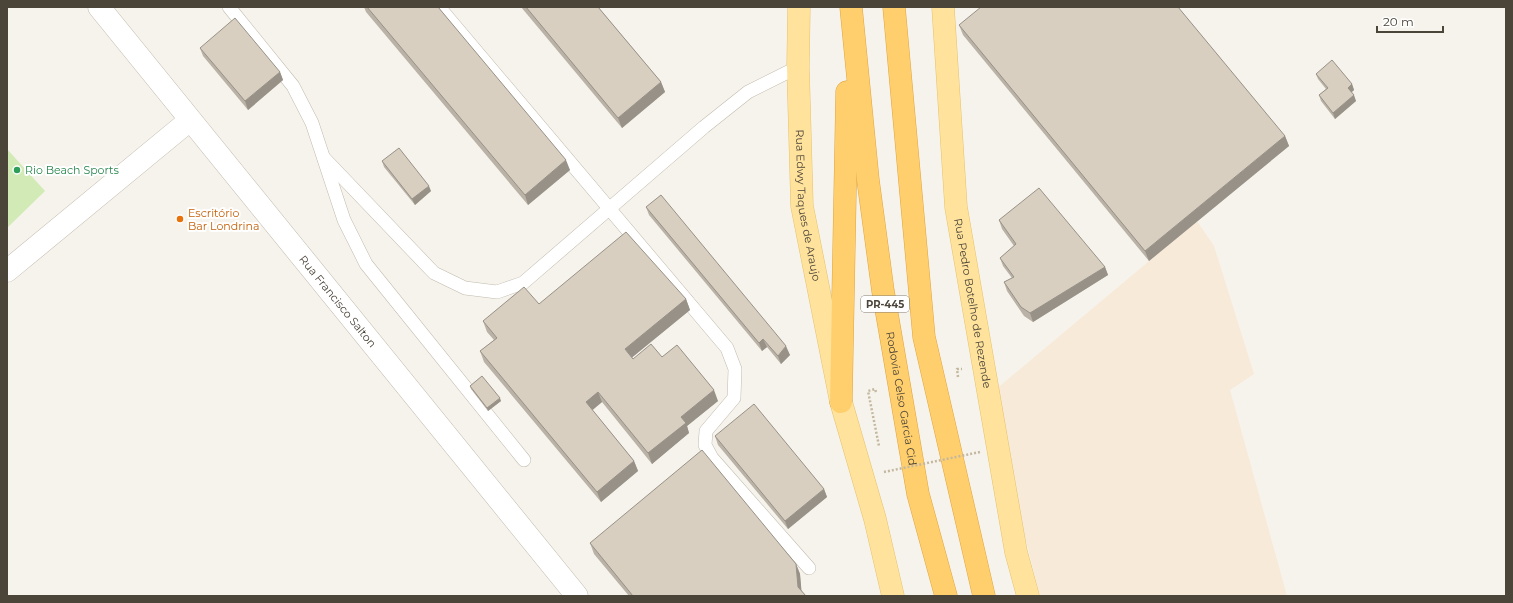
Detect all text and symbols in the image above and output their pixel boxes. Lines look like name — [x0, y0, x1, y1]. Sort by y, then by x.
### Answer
scale bar — [1377, 8, 1443, 34]
text: 20 m — [1383, 14, 1414, 29]
street label: Rua Edwy Taques de Araujo — [793, 129, 824, 282]
place label: Rio Beach Sports — [25, 163, 120, 177]
marker: Rio Beach Sports — [12, 165, 22, 175]
place label: Escritório Bar Londrina — [188, 206, 259, 233]
marker: Escritório Bar Londrina — [175, 214, 185, 224]
street label: Rua Pedro Botelho de Rezende — [951, 217, 994, 390]
street label: Rua Francisco Salton — [296, 252, 379, 350]
road number: PR-445 — [861, 296, 909, 312]
street label: Rodovia Celso Garcia Cid — [883, 330, 920, 467]

